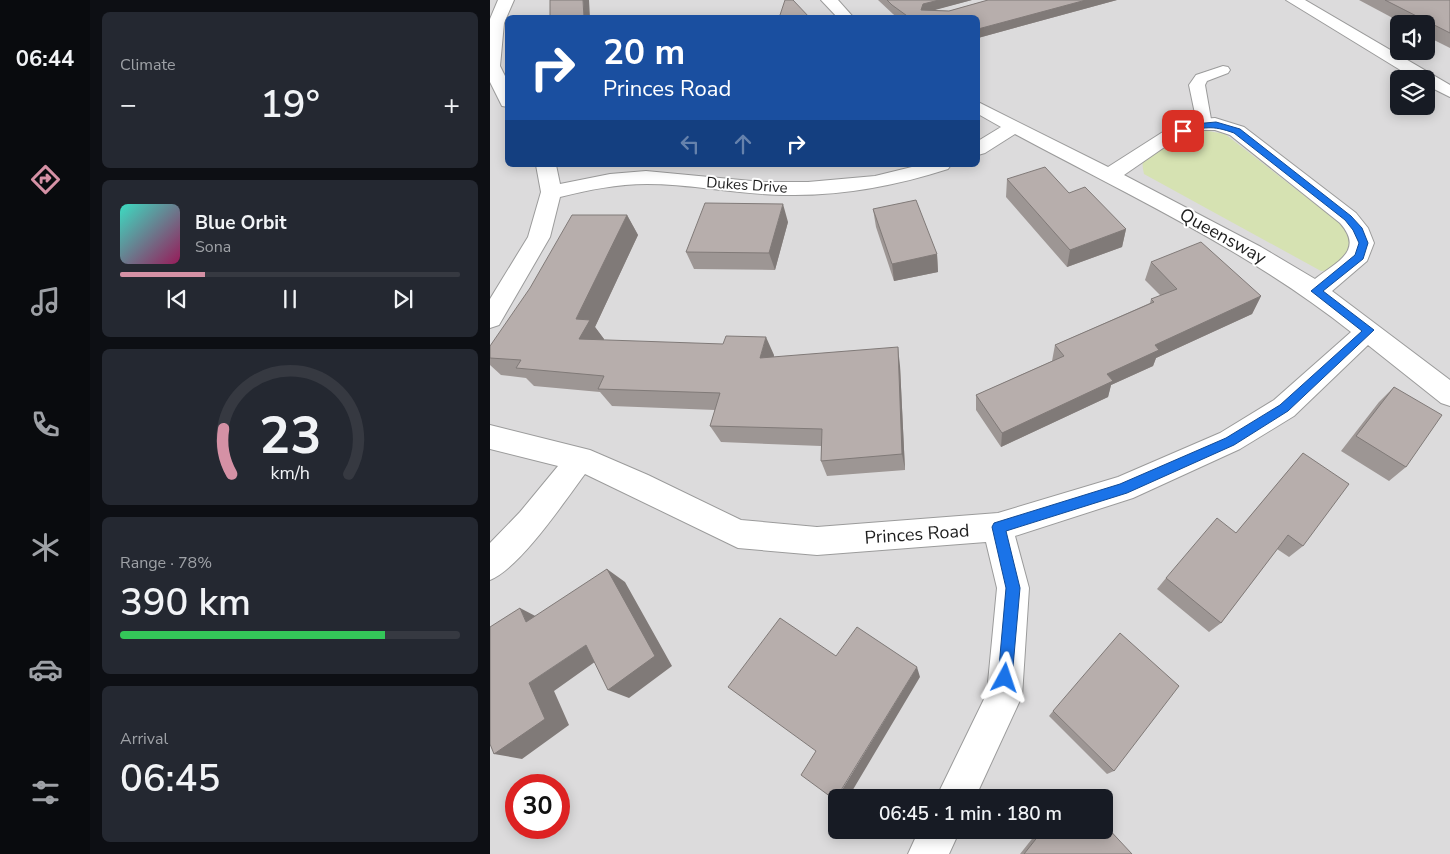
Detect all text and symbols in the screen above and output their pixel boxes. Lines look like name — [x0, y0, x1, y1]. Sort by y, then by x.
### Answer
map controls — [1390, 15, 1435, 115]
button: sound — [1390, 15, 1435, 60]
text: 20 m — [603, 29, 685, 76]
icon: right — [520, 35, 585, 100]
text: 06:44 — [16, 44, 74, 74]
text: Climate — [120, 54, 175, 76]
button: layers — [1390, 70, 1435, 115]
text: Princes Road — [603, 74, 731, 104]
text: 19° — [260, 79, 320, 130]
text: − — [120, 86, 137, 124]
text: + — [443, 86, 460, 124]
pin — [1162, 110, 1204, 152]
icon: arrive — [1169, 117, 1197, 145]
icon: left — [676, 130, 704, 158]
icon: ahead — [729, 130, 757, 158]
icon: right — [782, 130, 810, 158]
icon: directions — [28, 162, 63, 197]
street label: Dukes Drive — [706, 172, 788, 198]
street label: Queensway — [1175, 202, 1271, 270]
text: Blue Orbit — [195, 210, 286, 236]
text: Sona — [195, 236, 231, 258]
icon: music — [28, 284, 63, 319]
icon: previous — [163, 285, 191, 313]
icon: pause — [276, 285, 304, 313]
icon: next — [389, 285, 417, 313]
text: 23 — [259, 400, 321, 471]
icon: phone — [28, 407, 63, 442]
text: km/h — [270, 461, 310, 485]
street label: Princes Road — [864, 518, 970, 550]
icon: climate — [28, 530, 63, 565]
text: Range · 78% — [120, 552, 212, 574]
text: 390 km — [120, 577, 251, 628]
position arrow — [978, 651, 1030, 703]
icon: car — [28, 652, 63, 687]
text: Arrival — [120, 728, 168, 750]
text: 06:45 — [120, 753, 220, 804]
speed limit sign: 30 — [505, 774, 570, 839]
icon: filters — [28, 775, 63, 810]
text: 06:45 · 1 min · 180 m — [879, 801, 1062, 827]

